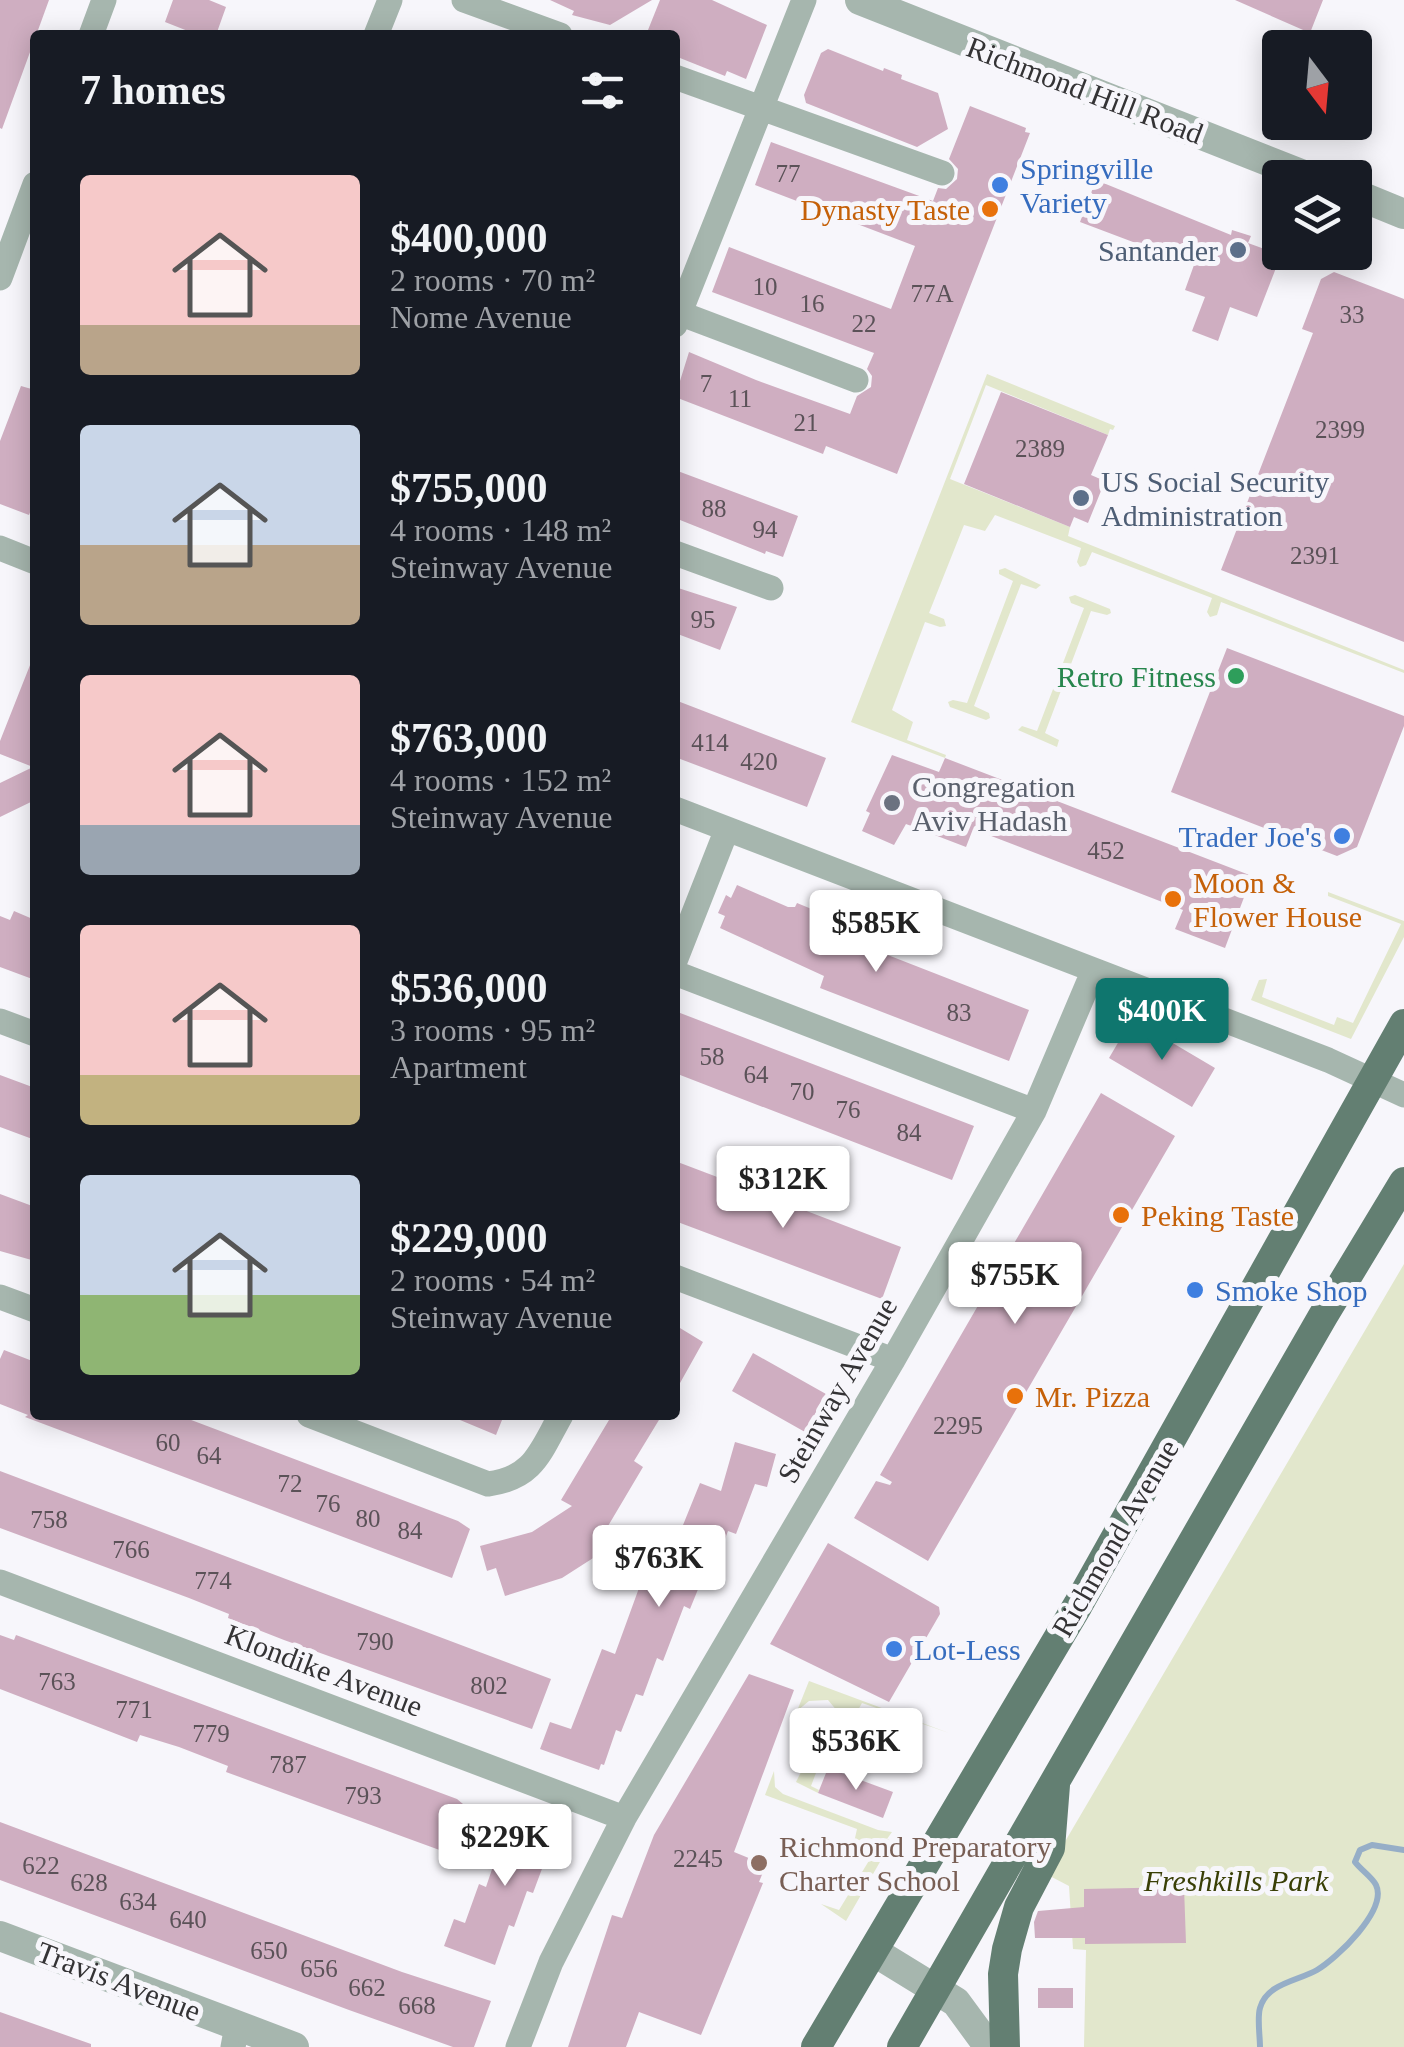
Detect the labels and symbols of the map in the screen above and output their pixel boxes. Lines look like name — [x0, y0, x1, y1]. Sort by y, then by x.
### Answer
street label: Richmond Hill Road — [962, 30, 1208, 150]
north arrow — [1262, 30, 1372, 140]
place label: Springville Variety — [1020, 152, 1153, 219]
house number: 77 — [776, 160, 801, 187]
marker: Springville Variety — [989, 174, 1011, 196]
place label: Dynasty Taste — [800, 193, 970, 226]
marker: Dynasty Taste — [979, 198, 1001, 220]
place label: Santander — [1098, 234, 1218, 267]
marker: Santander — [1227, 239, 1249, 261]
house number: 10 — [753, 273, 778, 300]
house number: 77A — [910, 280, 954, 307]
house number: 16 — [800, 290, 825, 317]
house number: 33 — [1340, 301, 1365, 328]
house number: 22 — [852, 310, 877, 337]
house number: 7 — [700, 370, 712, 397]
house number: 11 — [728, 385, 752, 412]
house number: 21 — [794, 409, 819, 436]
house number: 2399 — [1315, 416, 1365, 443]
house number: 2389 — [1015, 435, 1065, 462]
place label: US Social Security Administration — [1101, 465, 1329, 532]
marker: US Social Security Administration — [1070, 487, 1092, 509]
house number: 88 — [702, 495, 727, 522]
house number: 94 — [753, 516, 778, 543]
house number: 2391 — [1290, 542, 1340, 569]
house number: 95 — [691, 606, 716, 633]
place label: Retro Fitness — [1057, 660, 1216, 693]
marker: Retro Fitness — [1225, 665, 1247, 687]
house number: 414 — [691, 729, 729, 756]
house number: 420 — [740, 748, 778, 775]
place label: Congregation Aviv Hadash — [912, 770, 1075, 837]
marker: Congregation Aviv Hadash — [881, 792, 903, 814]
place label: Trader Joe's — [1179, 820, 1322, 853]
marker: Trader Joe's — [1331, 825, 1353, 847]
house number: 452 — [1087, 837, 1125, 864]
place label: Moon & Flower House — [1193, 866, 1362, 933]
marker: Moon & Flower House — [1162, 888, 1184, 910]
pin: $585K — [806, 890, 946, 975]
pin: $400K — [1092, 978, 1232, 1063]
house number: 83 — [947, 999, 972, 1026]
house number: 58 — [700, 1043, 725, 1070]
house number: 64 — [744, 1061, 769, 1088]
house number: 70 — [790, 1078, 815, 1105]
house number: 76 — [836, 1096, 861, 1123]
house number: 84 — [897, 1119, 922, 1146]
pin: $312K — [713, 1146, 853, 1231]
place label: Peking Taste — [1141, 1199, 1294, 1232]
marker: Peking Taste — [1110, 1204, 1132, 1226]
pin: $755K — [945, 1242, 1085, 1327]
place label: Smoke Shop — [1215, 1274, 1368, 1307]
marker: Smoke Shop — [1184, 1279, 1206, 1301]
street label: Steinway Avenue — [771, 1291, 903, 1489]
place label: Mr. Pizza — [1035, 1380, 1150, 1413]
marker: Mr. Pizza — [1004, 1385, 1026, 1407]
house number: 2295 — [933, 1412, 983, 1439]
house number: 60 — [156, 1429, 181, 1456]
street label: Richmond Avenue — [1045, 1434, 1185, 1642]
house number: 64 — [197, 1442, 222, 1469]
house number: 72 — [278, 1470, 303, 1497]
house number: 76 — [316, 1490, 341, 1517]
house number: 80 — [356, 1505, 381, 1532]
house number: 758 — [30, 1506, 68, 1533]
house number: 84 — [398, 1517, 423, 1544]
pin: $763K — [589, 1525, 729, 1610]
house number: 766 — [112, 1536, 150, 1563]
house number: 774 — [194, 1567, 232, 1594]
street label: Klondike Avenue — [221, 1617, 427, 1723]
house number: 790 — [356, 1628, 394, 1655]
place label: Lot-Less — [914, 1633, 1021, 1666]
marker: Lot-Less — [883, 1638, 905, 1660]
house number: 763 — [38, 1668, 76, 1695]
house number: 802 — [470, 1672, 508, 1699]
house number: 771 — [115, 1696, 153, 1723]
pin: $536K — [786, 1708, 926, 1793]
house number: 779 — [192, 1720, 230, 1747]
house number: 787 — [269, 1751, 307, 1778]
house number: 793 — [344, 1782, 382, 1809]
pin: $229K — [435, 1804, 575, 1889]
place label: Richmond Preparatory Charter School — [779, 1830, 1051, 1897]
house number: 2245 — [673, 1845, 723, 1872]
house number: 622 — [22, 1852, 60, 1879]
marker: Richmond Preparatory Charter School — [748, 1852, 770, 1874]
park label: Freshkills Park — [1143, 1864, 1329, 1897]
house number: 628 — [70, 1869, 108, 1896]
house number: 634 — [119, 1888, 157, 1915]
house number: 640 — [169, 1906, 207, 1933]
street label: Travis Avenue — [33, 1935, 205, 2027]
house number: 650 — [250, 1937, 288, 1964]
house number: 656 — [300, 1955, 338, 1982]
house number: 662 — [348, 1974, 386, 2001]
house number: 668 — [398, 1992, 436, 2019]

